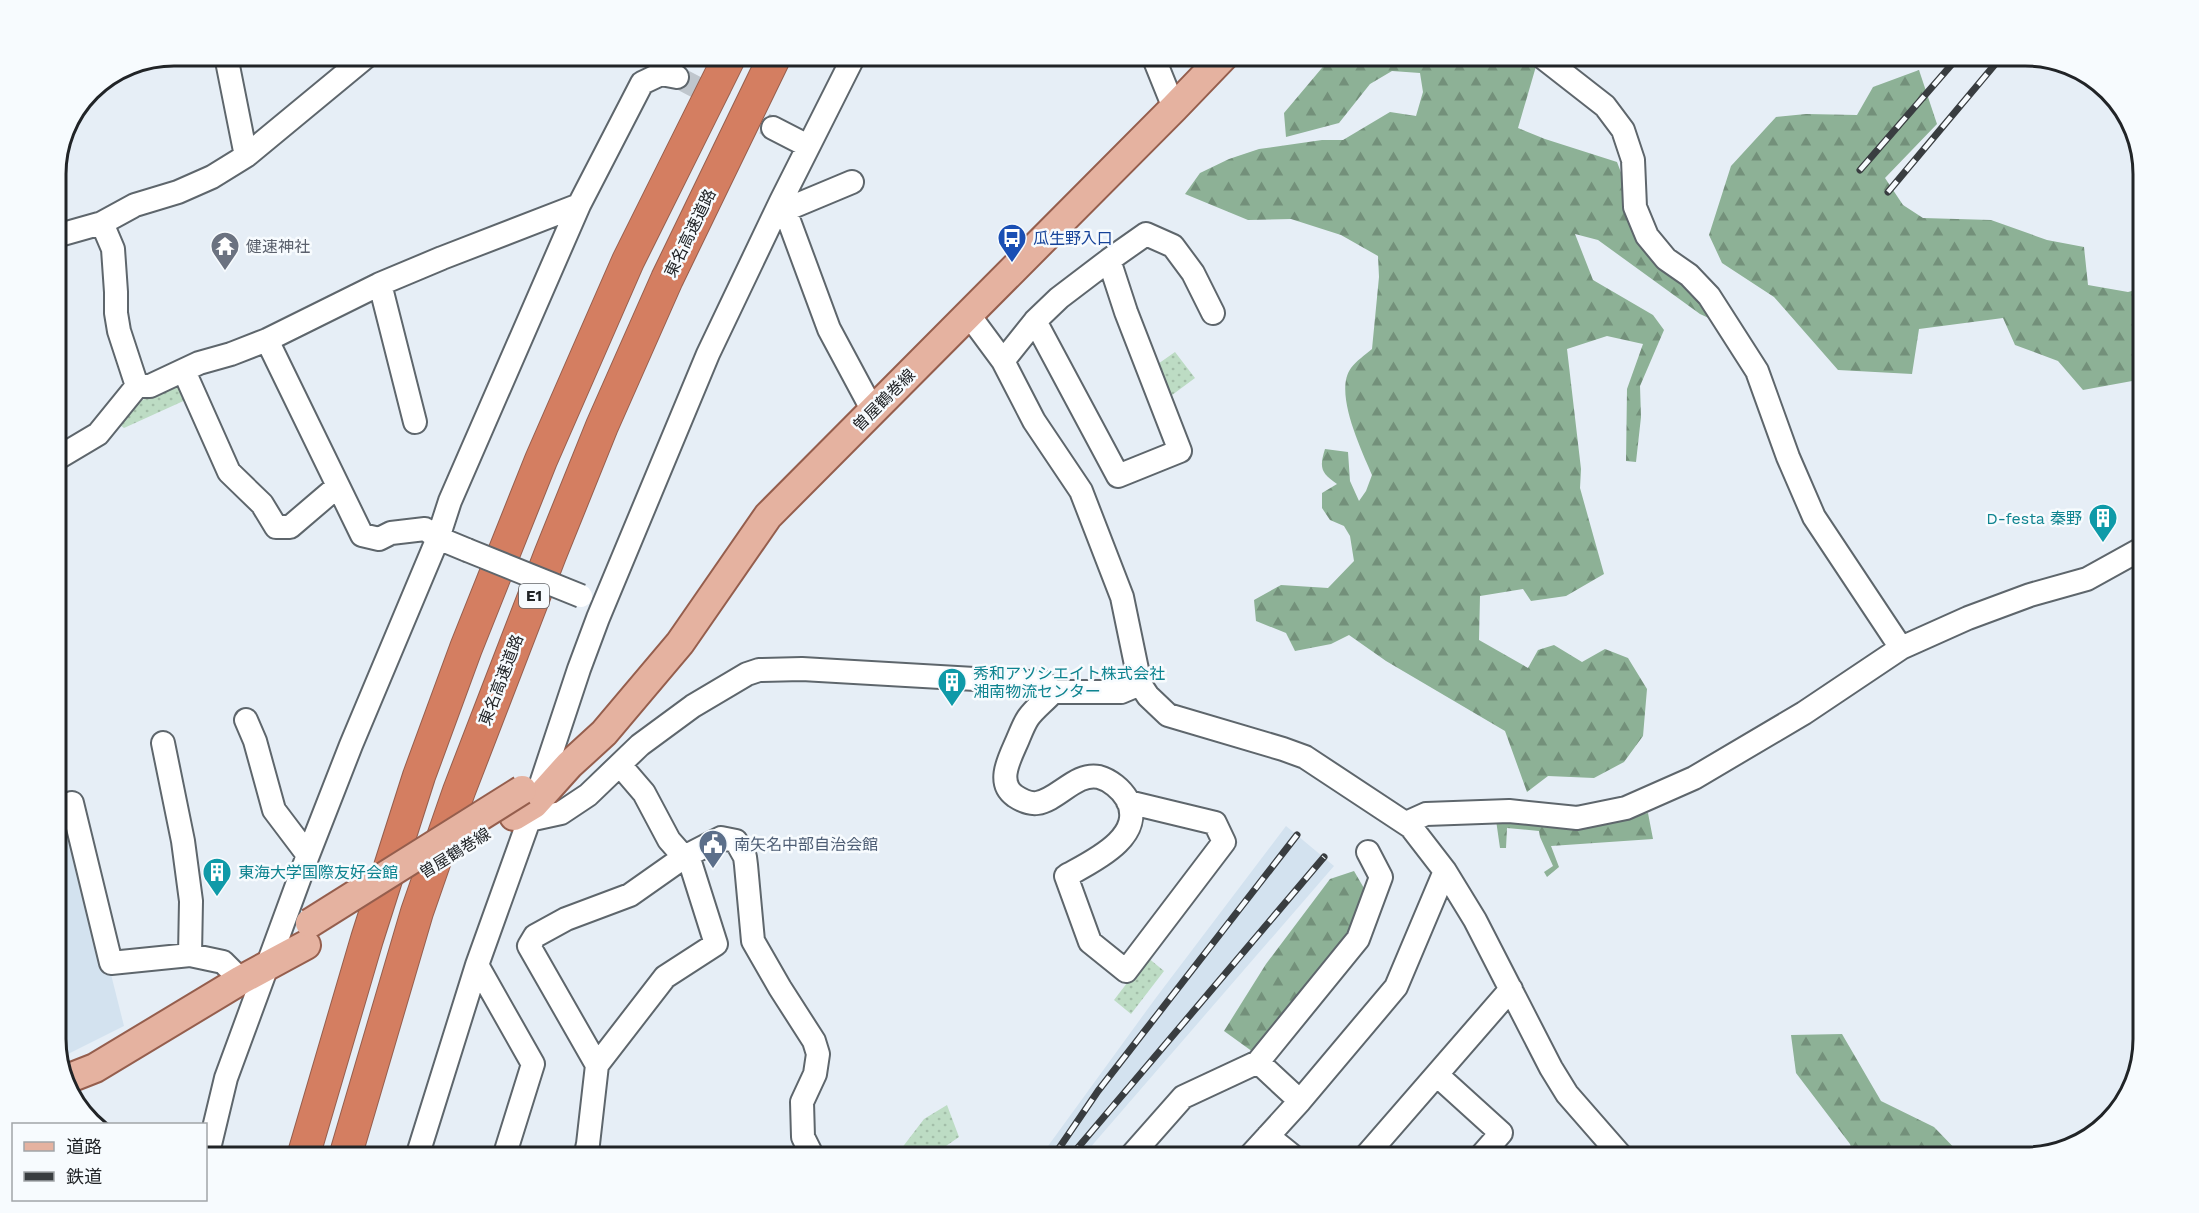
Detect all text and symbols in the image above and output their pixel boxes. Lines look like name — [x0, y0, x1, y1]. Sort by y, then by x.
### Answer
street label: 東名高速道路 — [660, 186, 720, 280]
bus stop icon: 瓜生野入口 — [996, 222, 1028, 264]
place label: 瓜生野入口 — [1033, 229, 1113, 248]
temple icon: 健速神社 — [209, 230, 241, 272]
place label: 健速神社 — [246, 237, 310, 256]
street label: 曽屋鶴巻線 — [849, 365, 919, 435]
building icon: D-festa 秦野 — [2087, 502, 2119, 544]
place label: D-festa 秦野 — [1986, 509, 2082, 528]
road number: E1 — [519, 584, 549, 608]
street label: 東名高速道路 — [475, 632, 527, 728]
place label: 秀和アソシエイト株式会社 湘南物流センター — [973, 664, 1165, 701]
building icon: 秀和アソシエイト株式会社 湘南物流センター — [936, 666, 968, 708]
street label: 曽屋鶴巻線 — [416, 824, 494, 882]
public building icon: 南矢名中部自治会館 — [697, 828, 729, 870]
place label: 南矢名中部自治会館 — [734, 835, 878, 854]
building icon: 東海大学国際友好会館 — [201, 856, 233, 898]
place label: 東海大学国際友好会館 — [238, 863, 398, 882]
legend — [12, 1123, 207, 1201]
text: 道路 — [66, 1136, 102, 1157]
text: 鉄道 — [66, 1166, 102, 1187]

